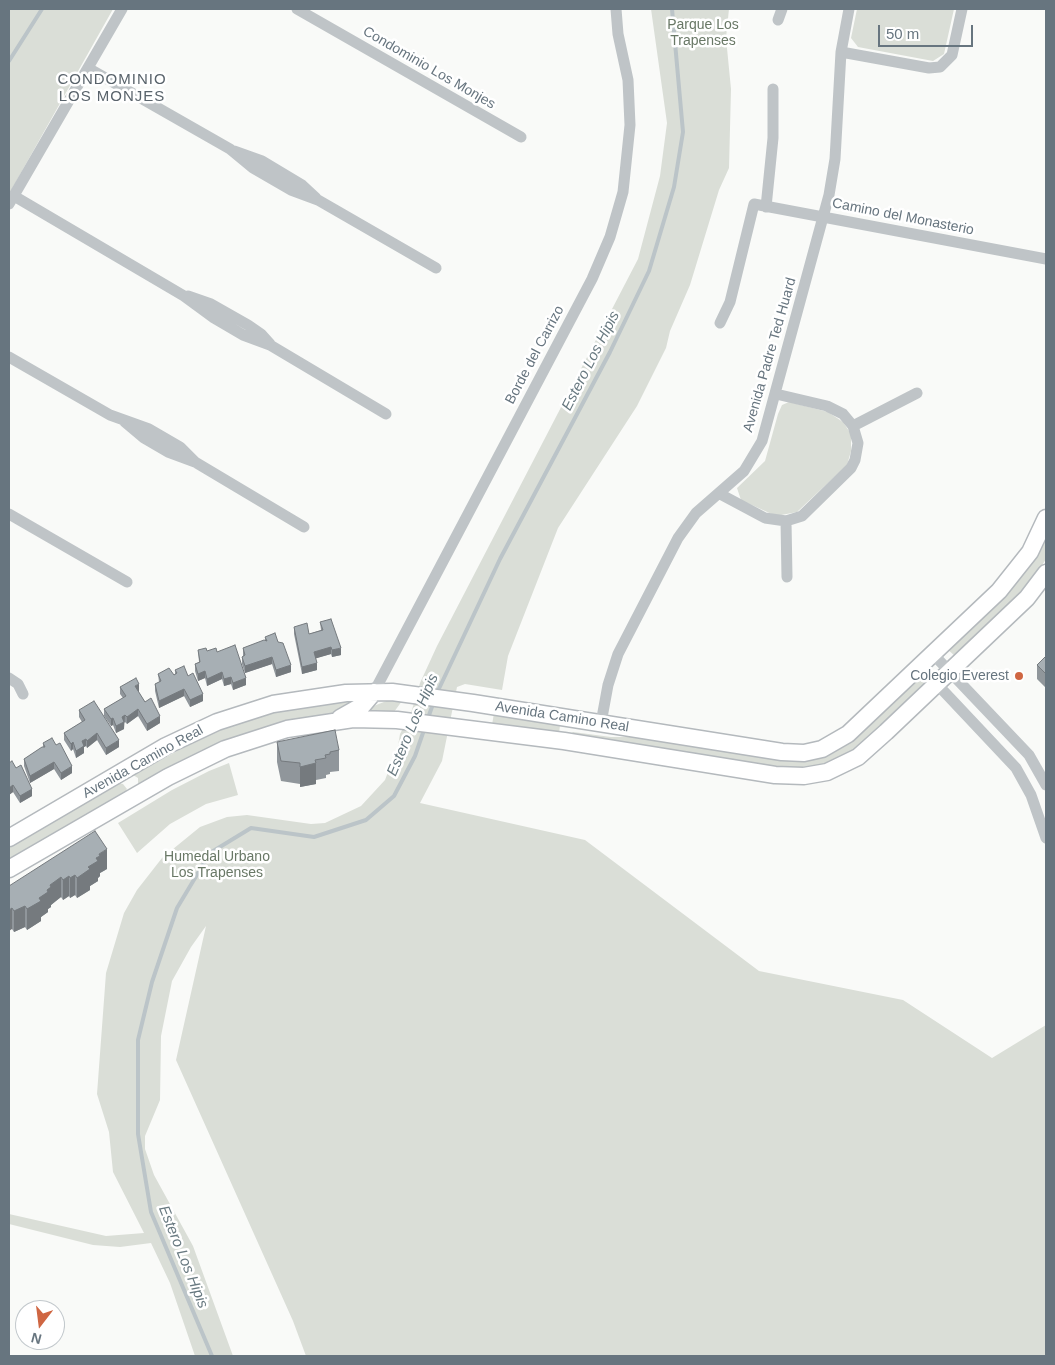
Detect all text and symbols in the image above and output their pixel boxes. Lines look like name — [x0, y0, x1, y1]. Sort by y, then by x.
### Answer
scale bar — [880, 15, 975, 47]
park label: Parque Los Trapenses — [667, 17, 739, 49]
street label: Condominio Los Monjes — [360, 23, 498, 113]
text: 50 m — [886, 25, 919, 42]
district label: CONDOMINIO LOS MONJES — [56, 71, 168, 106]
street label: Camino del Monasterio — [831, 195, 975, 239]
street label: Avenida Padre Ted Huard — [740, 276, 800, 434]
street label: Borde del Carrizo — [502, 303, 568, 407]
water label: Estero Los Hipis — [558, 308, 624, 414]
place label: Colegio Everest — [910, 668, 1009, 684]
marker: Colegio Everest — [1013, 670, 1025, 682]
water label: Estero Los Hipis — [383, 671, 443, 779]
street label: Avenida Camino Real — [494, 698, 630, 736]
street label: Avenida Camino Real — [80, 722, 206, 802]
park label: Humedal Urbano Los Trapenses — [164, 849, 270, 882]
water label: Estero Los Hipis — [154, 1203, 212, 1311]
north arrow — [15, 1300, 65, 1350]
text: N — [29, 1329, 43, 1348]

